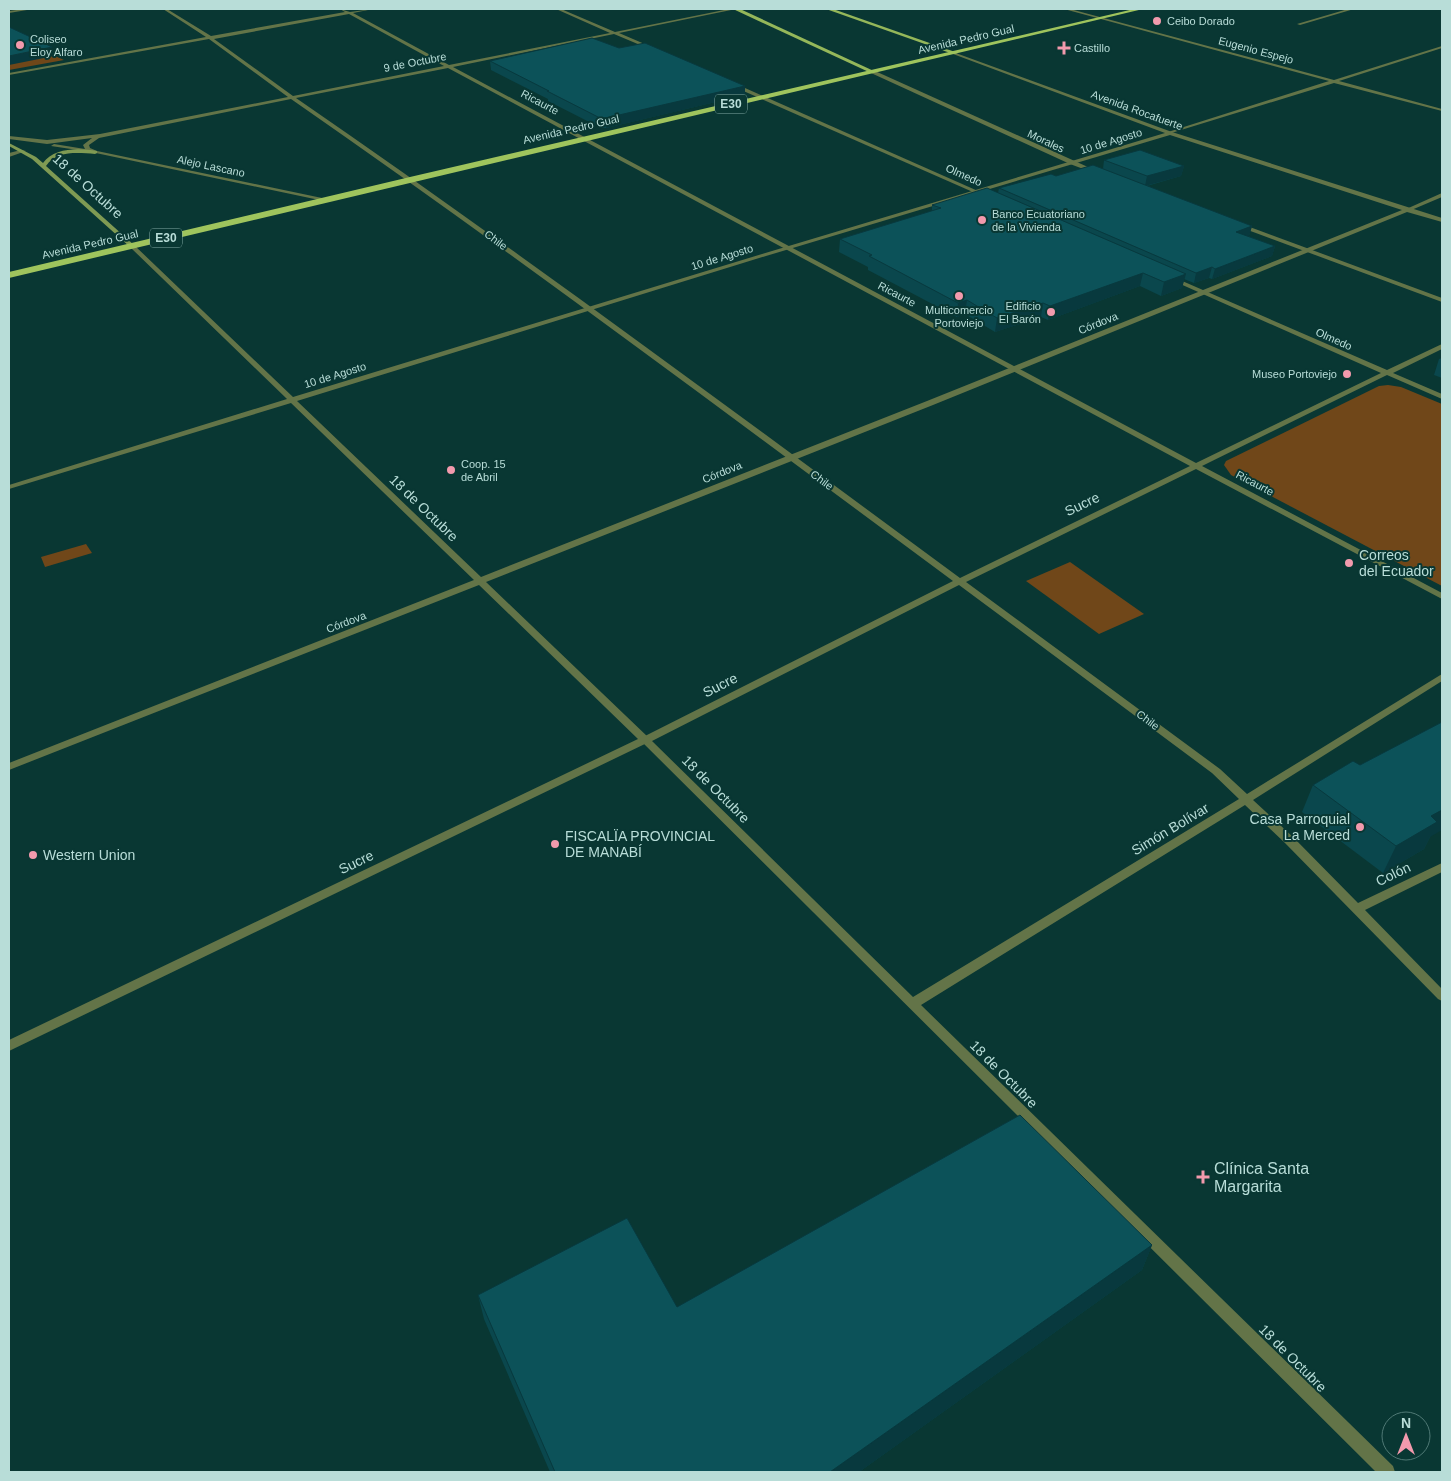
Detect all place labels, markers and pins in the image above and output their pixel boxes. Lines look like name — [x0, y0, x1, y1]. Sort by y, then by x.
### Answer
marker: Ceibo Dorado — [1151, 15, 1163, 27]
place label: Ceibo Dorado — [1167, 15, 1235, 27]
place label: Coliseo Eloy Alfaro — [30, 33, 83, 58]
marker: Coliseo Eloy Alfaro — [14, 39, 26, 51]
marker: Castillo — [1058, 42, 1070, 54]
place label: Castillo — [1074, 42, 1110, 54]
place label: Banco Ecuatoriano de la Vivienda — [992, 208, 1085, 233]
marker: Banco Ecuatoriano de la Vivienda — [976, 214, 988, 226]
marker: Multicomercio Portoviejo — [953, 290, 965, 302]
place label: Edificio El Barón — [999, 300, 1041, 325]
place label: Multicomercio Portoviejo — [925, 304, 993, 329]
marker: Edificio El Barón — [1045, 306, 1057, 318]
place label: Museo Portoviejo — [1252, 368, 1337, 380]
marker: Museo Portoviejo — [1341, 368, 1353, 380]
place label: Coop. 15 de Abril — [461, 458, 506, 483]
marker: Coop. 15 de Abril — [445, 464, 457, 476]
place label: Correos del Ecuador — [1359, 547, 1434, 579]
marker: Correos del Ecuador — [1343, 557, 1355, 569]
place label: Casa Parroquial La Merced — [1250, 811, 1350, 843]
marker: Casa Parroquial La Merced — [1354, 821, 1366, 833]
place label: FISCALÏA PROVINCIAL DE MANABÍ — [565, 828, 715, 860]
marker: FISCALÏA PROVINCIAL DE MANABÍ — [549, 838, 561, 850]
place label: Western Union — [43, 847, 135, 863]
marker: Western Union — [27, 849, 39, 861]
place label: Clínica Santa Margarita — [1214, 1160, 1309, 1195]
marker: Clínica Santa Margarita — [1196, 1170, 1210, 1184]

